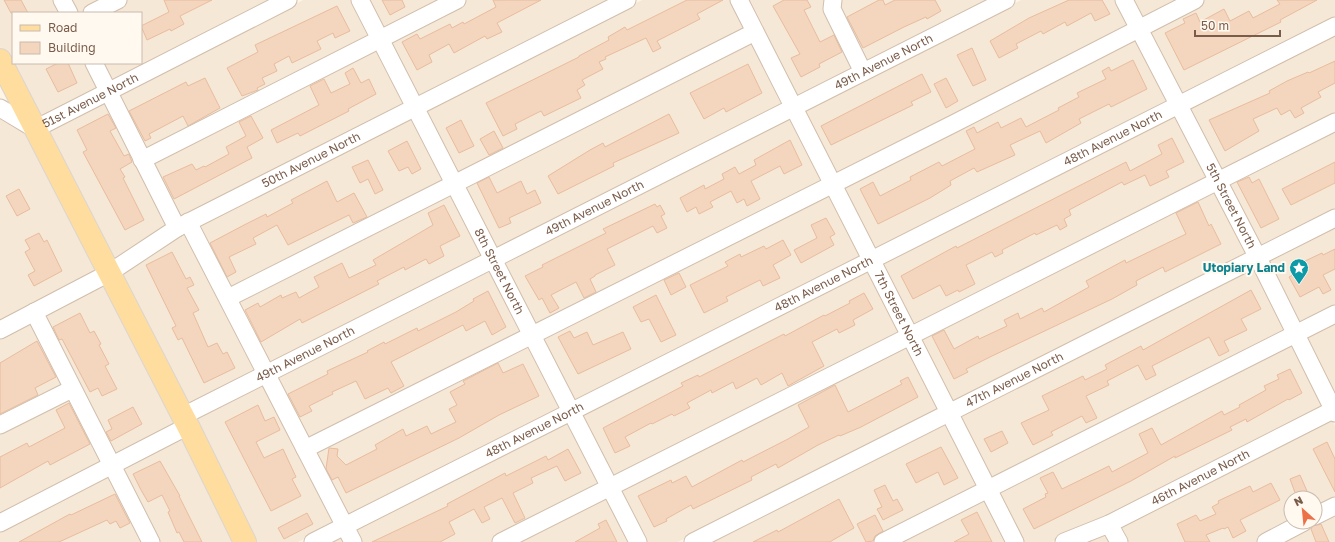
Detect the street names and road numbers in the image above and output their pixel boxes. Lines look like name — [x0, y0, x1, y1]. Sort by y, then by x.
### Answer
street label: 49th Avenue North — [831, 30, 935, 93]
street label: 51st Avenue North — [40, 70, 141, 131]
street label: 48th Avenue North — [1061, 107, 1165, 169]
street label: 50th Avenue North — [259, 128, 363, 191]
street label: 5th Street North — [1203, 160, 1260, 251]
street label: 49th Avenue North — [542, 176, 646, 239]
street label: 8th Street North — [471, 226, 528, 317]
street label: 48th Avenue North — [771, 253, 875, 315]
street label: 7th Street North — [871, 268, 927, 359]
street label: 49th Avenue North — [253, 323, 357, 385]
street label: 47th Avenue North — [963, 348, 1066, 410]
street label: 48th Avenue North — [482, 399, 586, 461]
street label: 46th Avenue North — [1148, 446, 1252, 508]

